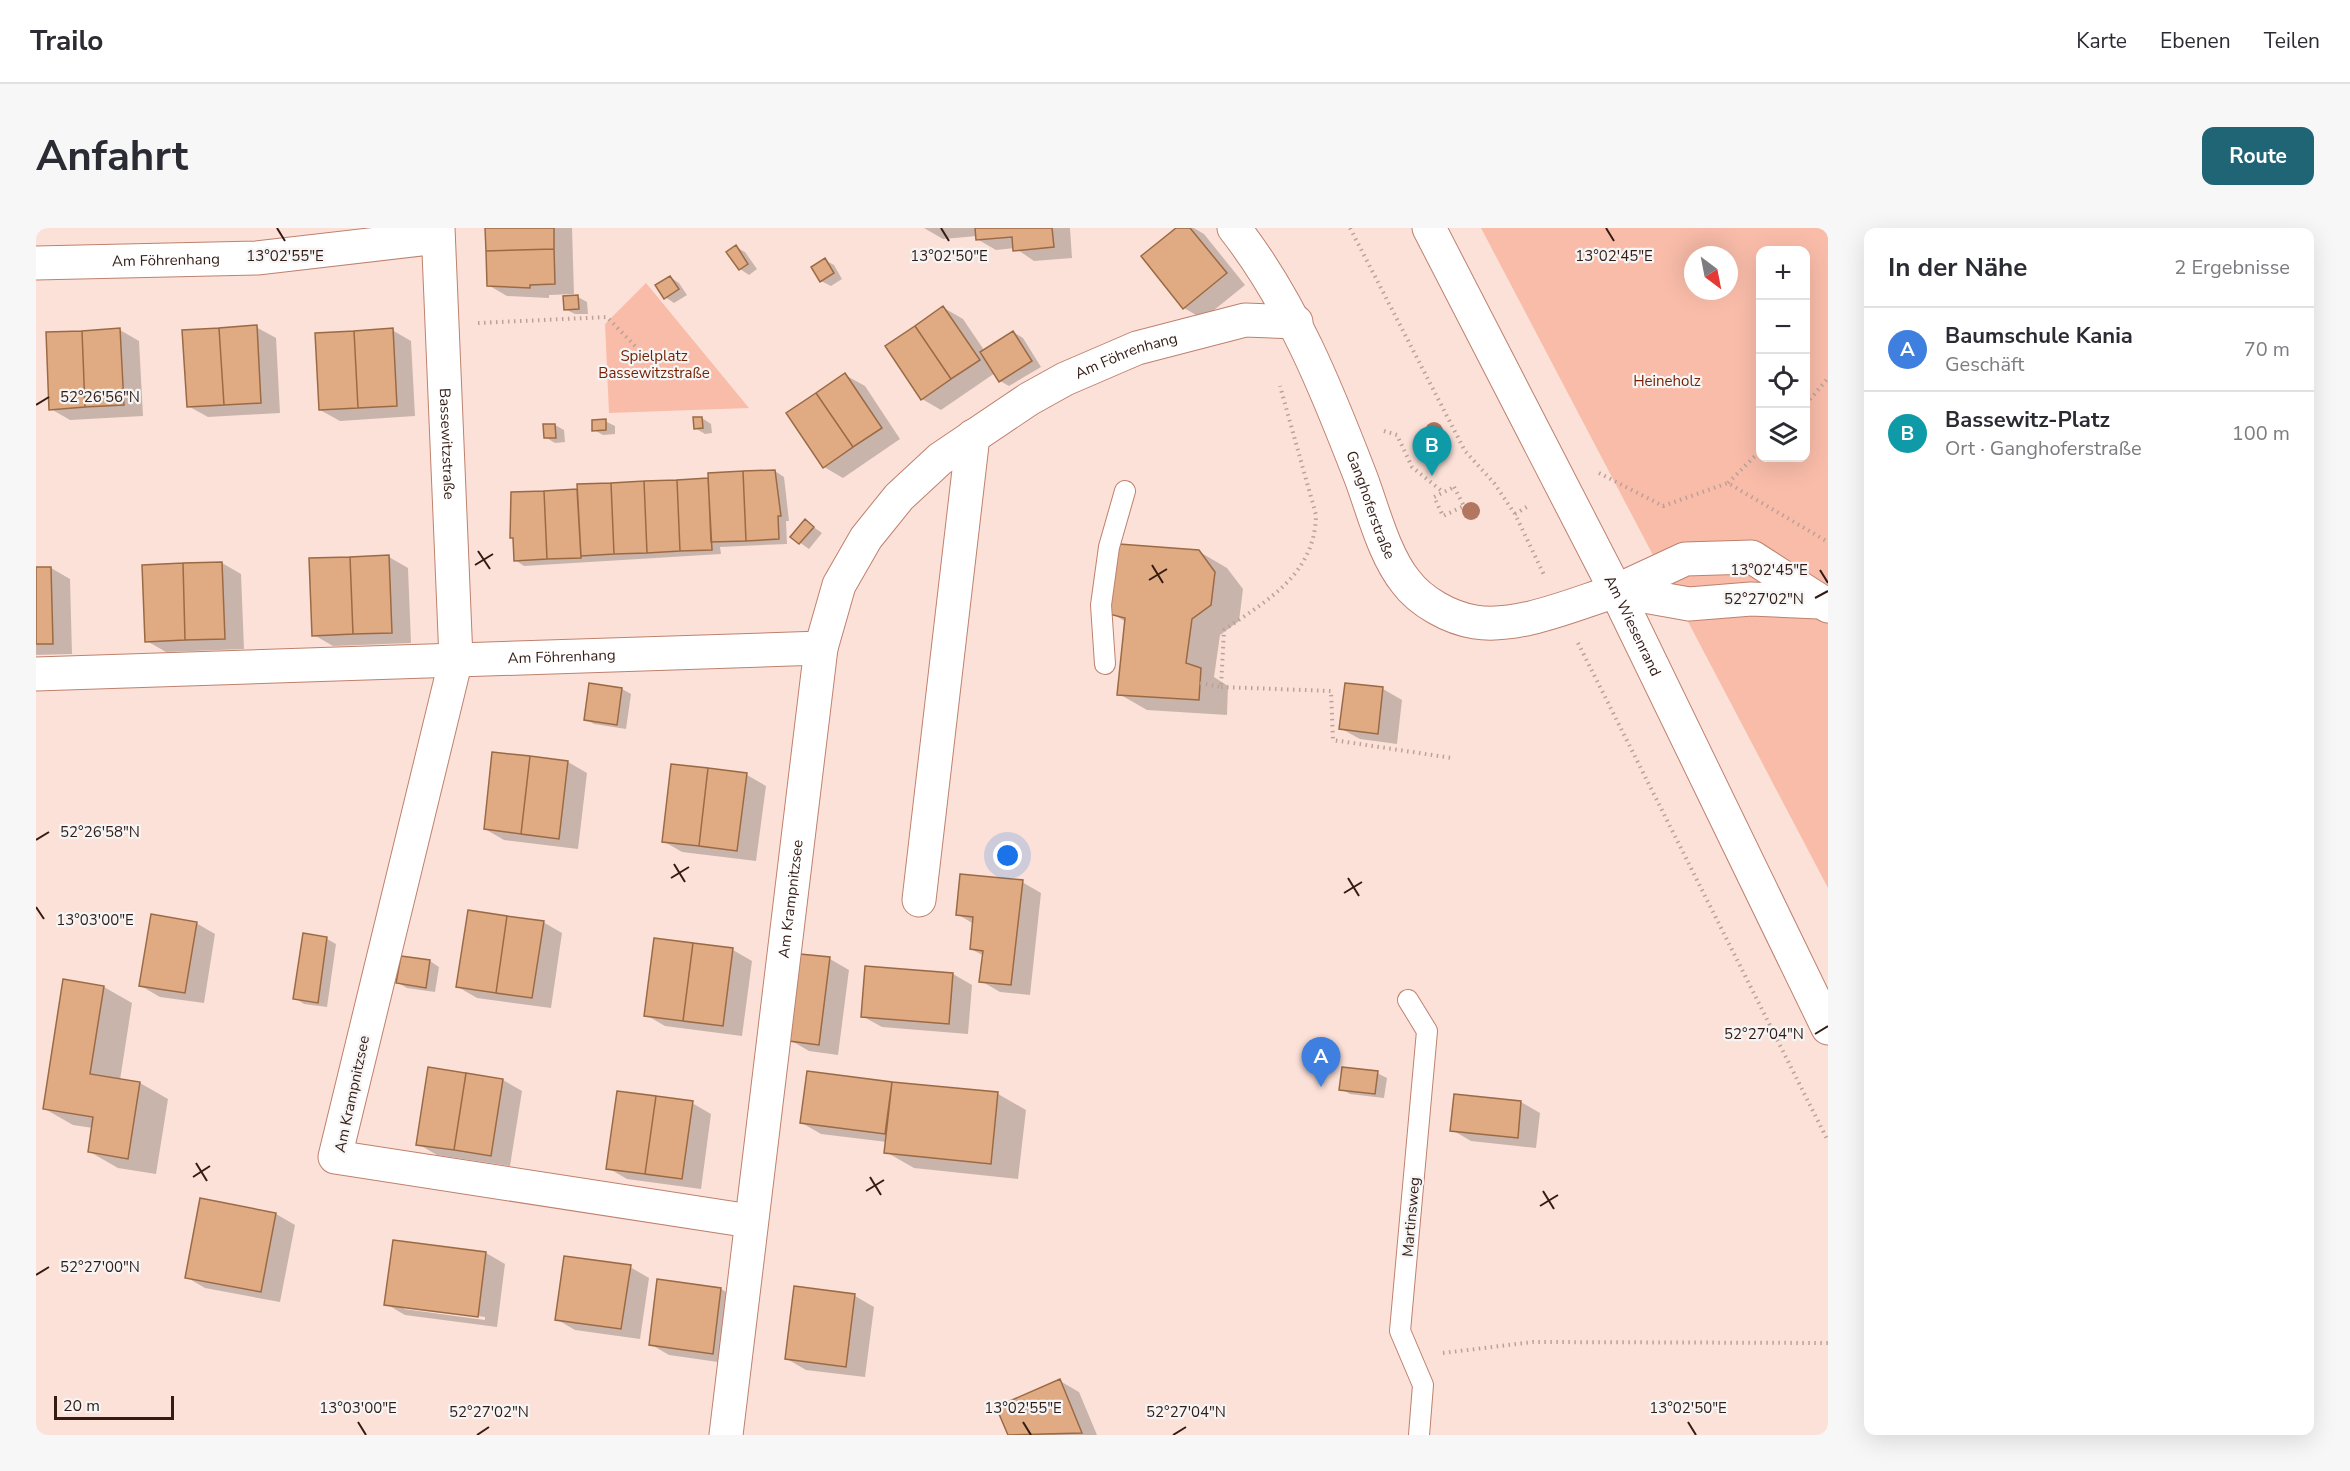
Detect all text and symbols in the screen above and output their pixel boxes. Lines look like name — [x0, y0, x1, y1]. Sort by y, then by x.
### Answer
text: Trailo — [30, 22, 103, 60]
text: Karte — [2076, 27, 2127, 55]
text: Ebenen — [2160, 27, 2231, 55]
text: Teilen — [2264, 27, 2320, 55]
button: Route — [2202, 127, 2314, 185]
text: Anfahrt — [36, 128, 188, 185]
text: 13°02'55"E — [246, 246, 324, 266]
text: 13°02'50"E — [910, 246, 988, 266]
text: 13°02'45"E — [1575, 246, 1653, 266]
north arrow — [1684, 246, 1738, 300]
map controls — [1756, 246, 1810, 462]
button: + — [1756, 246, 1810, 300]
street label: Am Föhrenhang — [112, 249, 220, 271]
text: In der Nähe — [1888, 250, 2027, 285]
text: 2 Ergebnisse — [2174, 254, 2290, 281]
button: − — [1756, 300, 1810, 354]
text: Baumschule Kania — [1945, 321, 2133, 351]
street label: Am Föhrenhang — [1072, 328, 1180, 384]
text: A — [1900, 336, 1915, 363]
text: 70 m — [2244, 336, 2290, 363]
park label: Spielplatz Bassewitzstraße — [598, 346, 710, 383]
text: Geschäft — [1945, 351, 2024, 378]
button: locate — [1756, 354, 1810, 408]
park label: Heineholz — [1633, 371, 1701, 391]
text: 52°26'56"N — [60, 387, 140, 407]
street label: Bassewitzstraße — [435, 388, 459, 500]
text: Bassewitz-Platz — [1945, 405, 2110, 435]
button: layers — [1756, 408, 1810, 462]
text: B — [1901, 420, 1914, 447]
text: 100 m — [2232, 420, 2290, 447]
pin: B — [1412, 426, 1452, 476]
text: Ort · Ganghoferstraße — [1945, 435, 2142, 462]
street label: Ganghoferstraße — [1341, 448, 1400, 562]
text: 13°02'45"E — [1730, 560, 1808, 580]
street label: Am Wiesenrand — [1600, 572, 1666, 680]
text: 52°27'02"N — [1724, 589, 1804, 609]
street label: Am Föhrenhang — [507, 645, 616, 668]
text: 52°26'58"N — [60, 822, 140, 842]
street label: Am Krampnitzsee — [774, 838, 808, 959]
your location — [993, 841, 1022, 870]
text: 13°03'00"E — [56, 910, 134, 930]
text: 52°27'04"N — [1724, 1024, 1804, 1044]
street label: Am Krampnitzsee — [330, 1034, 374, 1154]
pin: A — [1302, 1038, 1340, 1087]
street label: Martinsweg — [1398, 1176, 1424, 1258]
text: 52°27'00"N — [60, 1257, 140, 1277]
scale bar — [54, 1393, 174, 1420]
text: 20 m — [63, 1395, 100, 1417]
text: 13°03'00"E — [319, 1398, 397, 1418]
text: 13°02'55"E — [984, 1398, 1062, 1418]
text: 13°02'50"E — [1649, 1398, 1727, 1418]
text: 52°27'02"N — [449, 1402, 529, 1422]
text: 52°27'04"N — [1146, 1402, 1226, 1422]

